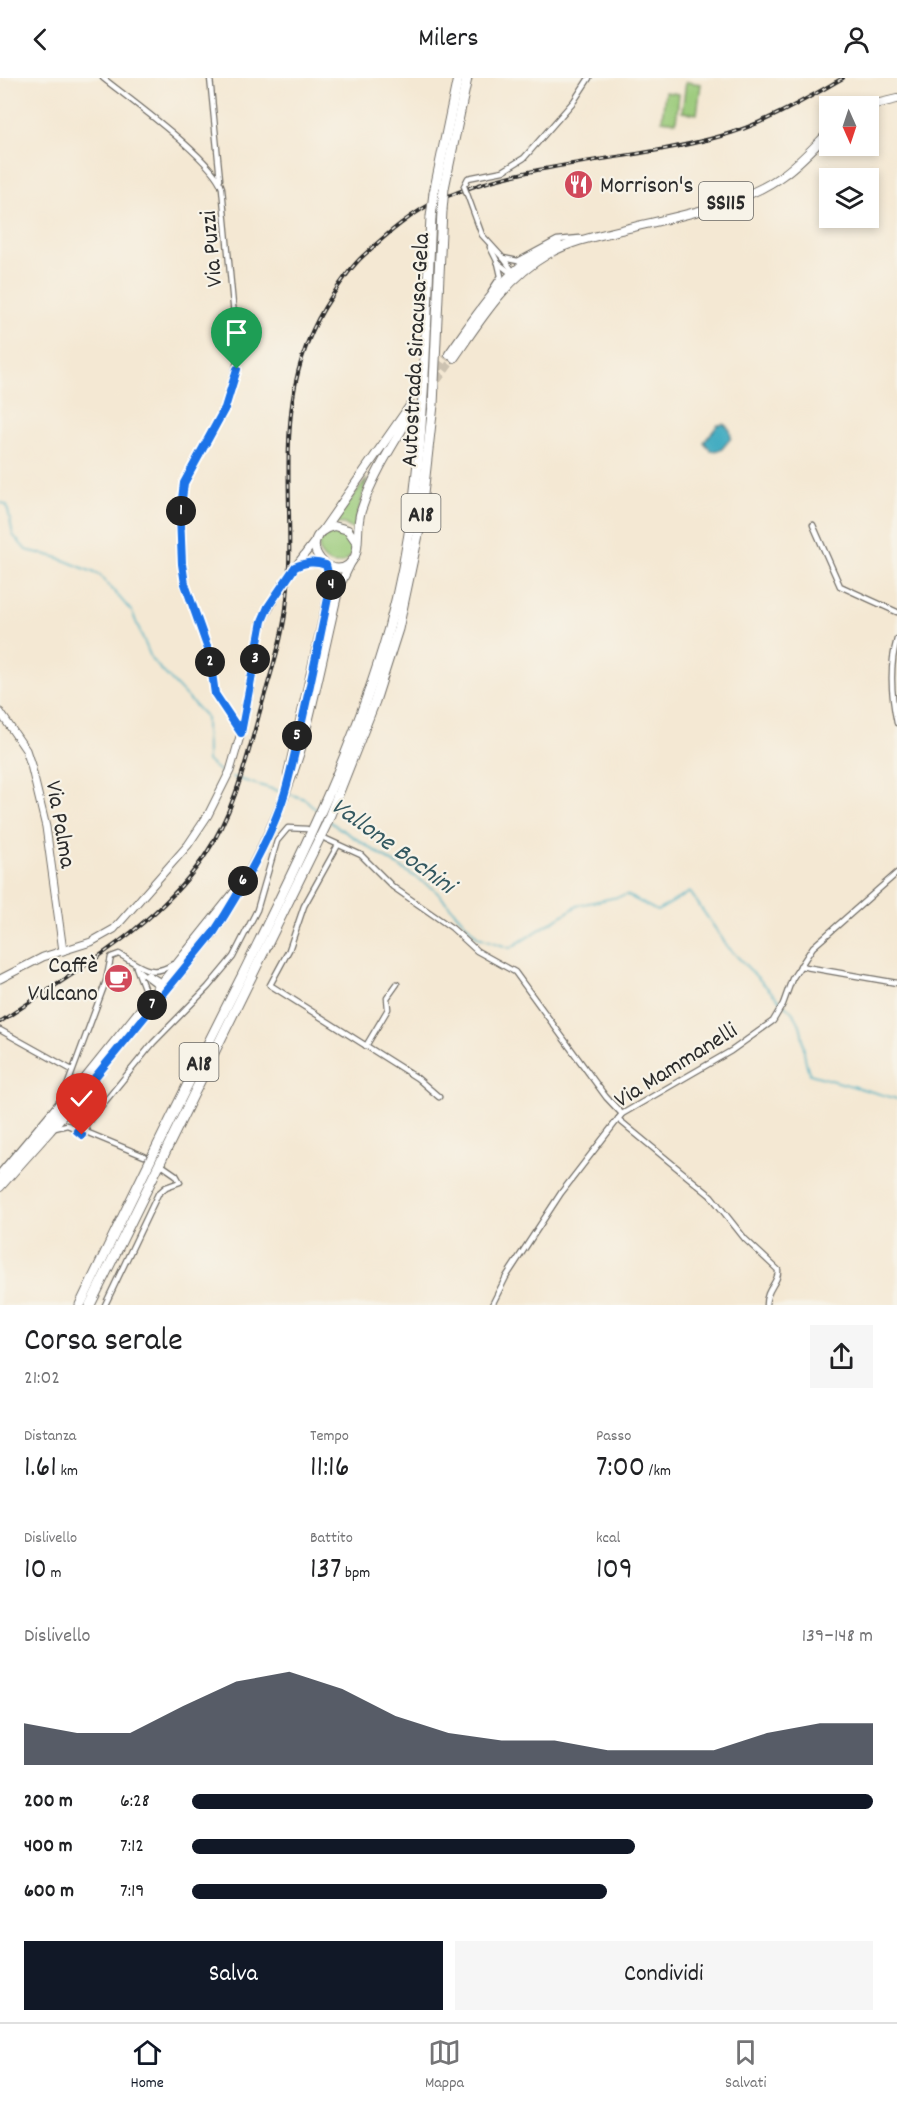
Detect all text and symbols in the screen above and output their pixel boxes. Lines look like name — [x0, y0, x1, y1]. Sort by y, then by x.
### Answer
text: Milers — [418, 20, 479, 59]
icon: back — [24, 23, 57, 56]
icon: person — [840, 23, 873, 56]
north arrow — [819, 96, 879, 156]
map controls — [819, 96, 879, 228]
restaurant icon: Morrison's — [563, 168, 595, 200]
button: layers — [819, 168, 879, 228]
place label: Morrison's — [600, 170, 694, 204]
road number: SS115 — [699, 182, 753, 220]
street label: Via Puzzi — [193, 209, 233, 288]
street label: Autostrada Siracusa-Gela — [394, 231, 440, 468]
pin — [211, 307, 262, 369]
icon: arrive — [220, 316, 253, 349]
road number: A18 — [402, 494, 440, 532]
pin: 1 — [166, 496, 196, 526]
text: 1 — [179, 499, 183, 522]
pin: 4 — [316, 570, 346, 600]
text: 4 — [328, 573, 334, 596]
pin: 3 — [240, 644, 270, 674]
pin: 2 — [195, 647, 225, 677]
text: 3 — [251, 647, 259, 670]
text: 2 — [207, 650, 214, 673]
pin: 5 — [282, 721, 312, 751]
text: 5 — [293, 724, 301, 747]
street label: Via Palma — [35, 778, 84, 872]
water label: Vallone Bochini — [322, 789, 465, 907]
pin: 6 — [228, 866, 258, 896]
text: 6 — [239, 869, 247, 892]
place label: Caffè Vulcano — [28, 950, 98, 1012]
cafe icon: Caffè Vulcano — [103, 962, 135, 994]
pin: 7 — [137, 990, 167, 1020]
text: 7 — [149, 993, 155, 1016]
street label: Via Mammanelli — [608, 1015, 745, 1118]
road number: A18 — [180, 1043, 218, 1081]
pin — [56, 1073, 107, 1135]
icon: check — [65, 1082, 98, 1115]
text: Corsa serale — [24, 1319, 183, 1366]
button: share — [810, 1325, 873, 1388]
text: 21:02 — [24, 1365, 60, 1393]
text: Distanza — [24, 1425, 76, 1448]
text: Tempo — [310, 1425, 349, 1448]
text: Passo — [596, 1425, 631, 1448]
text: 1.61 — [24, 1448, 57, 1491]
text: 11:16 — [310, 1448, 349, 1491]
text: 7:00 — [596, 1448, 645, 1491]
text: km — [57, 1460, 78, 1483]
text: /km — [645, 1460, 671, 1483]
text: Dislivello — [24, 1527, 77, 1550]
text: Battito — [310, 1527, 353, 1550]
text: kcal — [596, 1527, 620, 1550]
text: 10 — [24, 1550, 47, 1593]
text: 137 — [310, 1550, 341, 1593]
text: 109 — [596, 1550, 633, 1593]
text: m — [47, 1562, 62, 1585]
text: bpm — [341, 1562, 370, 1585]
text: Dislivello — [24, 1623, 90, 1651]
text: 139–148 m — [802, 1623, 873, 1651]
text: 200 m — [24, 1788, 73, 1816]
text: 6:28 — [120, 1788, 150, 1816]
text: 400 m — [24, 1833, 72, 1861]
text: 7:12 — [120, 1833, 144, 1861]
text: 600 m — [24, 1878, 74, 1906]
text: 7:19 — [120, 1878, 145, 1906]
button: Salva — [24, 1941, 443, 2010]
button: Condividi — [455, 1941, 873, 2010]
tab: Home — [131, 2036, 164, 2095]
tab: Mappa — [425, 2036, 464, 2095]
tab: Salvati — [725, 2036, 766, 2095]

